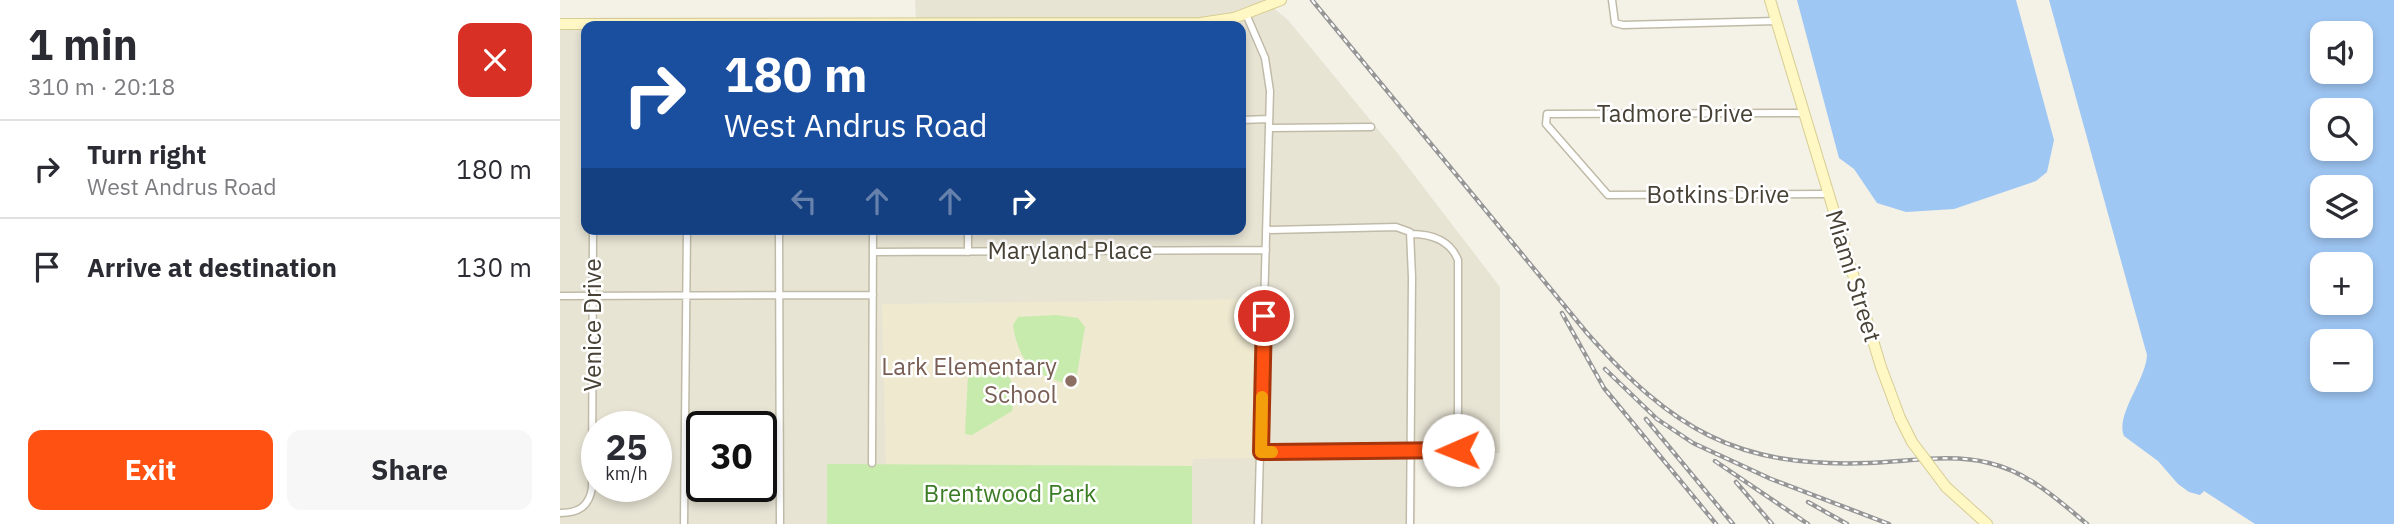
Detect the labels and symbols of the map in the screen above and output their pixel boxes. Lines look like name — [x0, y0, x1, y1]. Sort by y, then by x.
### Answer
street label: Tadmore Drive — [1597, 97, 1753, 129]
street label: Botkins Drive — [1647, 178, 1789, 210]
street label: Miami Street — [1819, 206, 1889, 346]
street label: Maryland Place — [988, 234, 1152, 266]
street label: Venice Drive — [576, 258, 608, 392]
pin — [1234, 286, 1294, 346]
place label: Lark Elementary School — [881, 350, 1057, 410]
marker: Lark Elementary School — [1063, 373, 1079, 389]
speed limit sign: 30 — [686, 411, 777, 502]
position arrow — [1421, 413, 1495, 487]
park label: Brentwood Park — [924, 477, 1097, 509]

